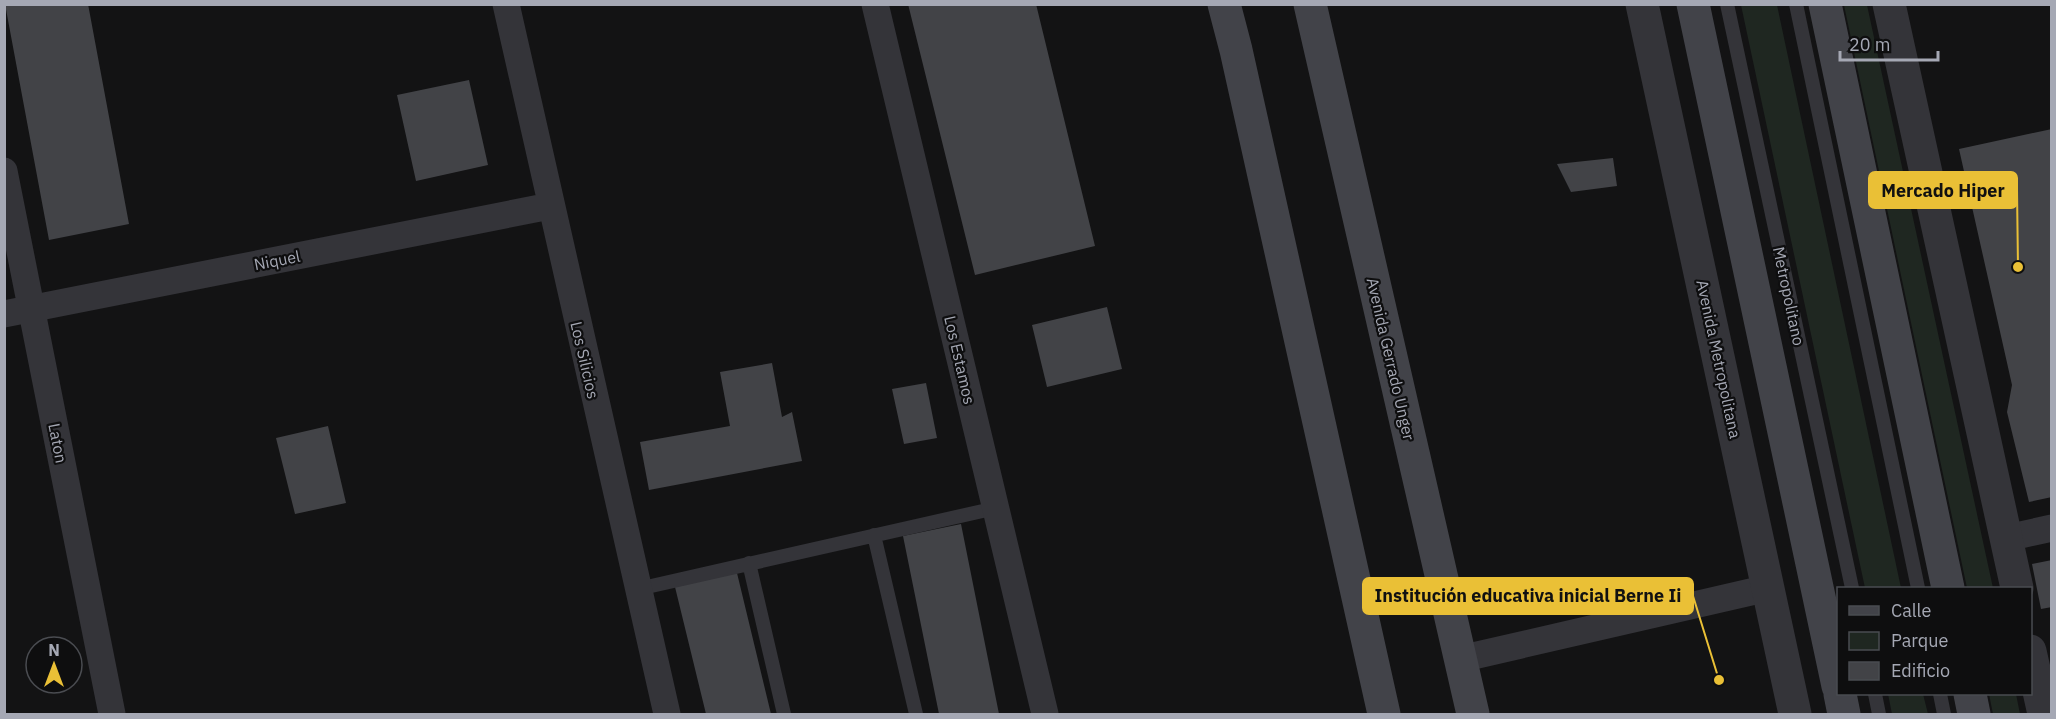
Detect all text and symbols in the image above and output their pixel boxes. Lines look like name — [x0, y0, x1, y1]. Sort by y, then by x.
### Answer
scale bar — [1840, 24, 1938, 62]
text: 20 m — [1849, 33, 1891, 56]
callout: Mercado Hiper — [1869, 172, 2017, 208]
text: Mercado Hiper — [1881, 179, 2005, 202]
street label: Metropolitano — [1769, 245, 1809, 347]
street label: Niquel — [252, 246, 302, 274]
street label: Avenida Gerrado Unger — [1363, 276, 1419, 442]
street label: Avenida Metropolitana — [1692, 278, 1746, 441]
street label: Los Estamos — [940, 314, 980, 406]
street label: Los Silicios — [566, 319, 604, 401]
street label: Laton — [44, 421, 72, 465]
callout: Institución educativa inicial Berne Ii — [1363, 578, 1693, 614]
text: Institución educativa inicial Berne Ii — [1375, 584, 1681, 607]
legend — [1837, 587, 2032, 695]
text: Calle — [1891, 599, 1931, 622]
text: Parque — [1891, 629, 1949, 652]
north arrow — [24, 635, 84, 695]
text: N — [48, 640, 60, 660]
text: Edificio — [1891, 659, 1950, 682]

